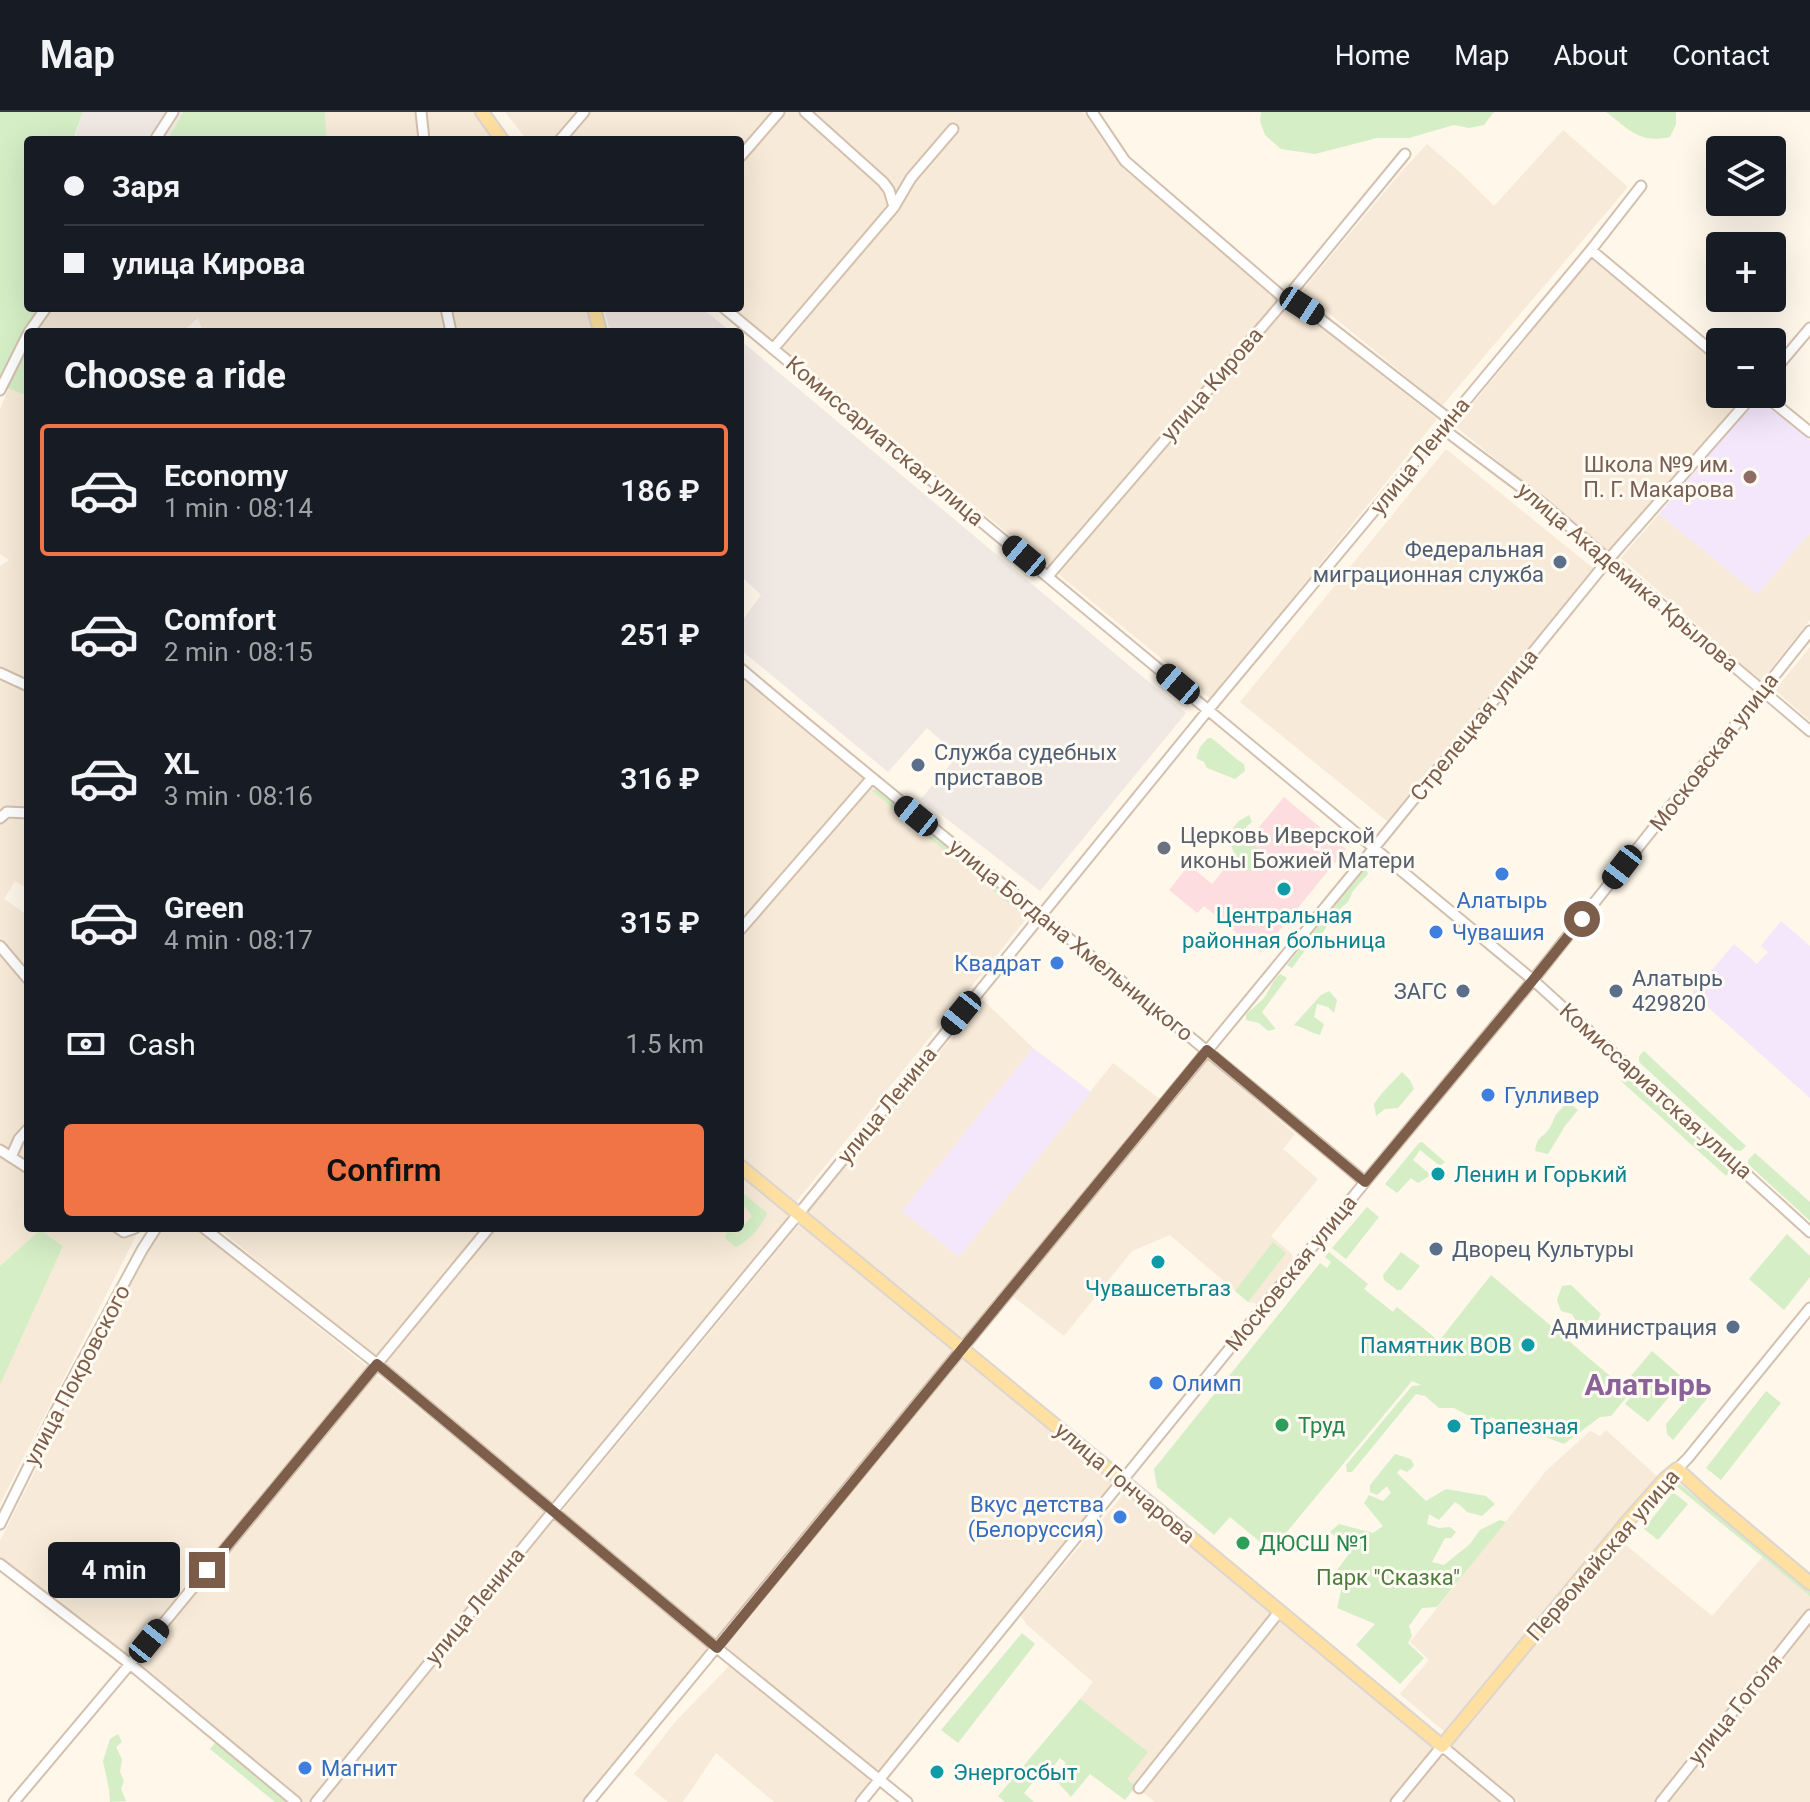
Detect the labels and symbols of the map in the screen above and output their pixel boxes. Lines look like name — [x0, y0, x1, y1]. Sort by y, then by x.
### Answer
car — [1275, 283, 1329, 329]
street label: улица Кирова — [1156, 322, 1268, 446]
street label: Комиссариатская улица — [781, 351, 989, 531]
street label: улица Ленина — [1365, 393, 1475, 519]
place label: Школа №9 им. П. Г. Макарова — [1583, 452, 1734, 502]
marker: Школа №9 им. П. Г. Макарова — [1741, 468, 1759, 486]
street label: улица Академика Крылова — [1513, 477, 1743, 677]
car — [998, 531, 1050, 581]
place label: Федеральная миграционная служба — [1313, 537, 1544, 587]
marker: Федеральная миграционная служба — [1551, 553, 1569, 571]
street label: Стрелецкая улица — [1405, 644, 1543, 806]
car — [1152, 659, 1204, 709]
street label: Московская улица — [1645, 668, 1783, 836]
place label: Служба судебных приставов — [934, 740, 1117, 790]
marker: Служба судебных приставов — [909, 756, 927, 774]
car — [890, 792, 942, 840]
place label: Церковь Иверской иконы Божией Матери — [1180, 823, 1415, 873]
street label: улица Богдана Хмельницкого — [944, 834, 1198, 1046]
marker: Церковь Иверской иконы Божией Матери — [1155, 839, 1173, 857]
car — [1598, 841, 1646, 893]
marker: Алатырь — [1493, 865, 1511, 883]
marker: Центральная районная больница — [1275, 880, 1293, 898]
place label: Алатырь — [1456, 888, 1548, 913]
route start — [1564, 901, 1600, 937]
place label: Центральная районная больница — [1182, 903, 1386, 953]
place label: Чувашия — [1452, 920, 1545, 945]
marker: Чувашия — [1427, 923, 1445, 941]
place label: Квадрат — [954, 951, 1041, 976]
marker: Квадрат — [1048, 954, 1066, 972]
place label: Алатырь 429820 — [1632, 966, 1723, 1016]
place label: ЗАГС — [1394, 979, 1447, 1004]
marker: ЗАГС — [1454, 982, 1472, 1000]
marker: Алатырь 429820 — [1607, 982, 1625, 1000]
car — [937, 987, 985, 1039]
street label: Комиссариатская улица — [1555, 998, 1757, 1184]
street label: улица Ленина — [832, 1042, 942, 1168]
place label: Гулливер — [1504, 1083, 1599, 1108]
marker: Гулливер — [1479, 1086, 1497, 1104]
place label: Ленин и Горький — [1454, 1162, 1627, 1187]
marker: Ленин и Горький — [1429, 1165, 1447, 1183]
street label: Московская улица — [1220, 1190, 1362, 1356]
place label: Дворец Культуры — [1452, 1237, 1634, 1262]
marker: Дворец Культуры — [1427, 1240, 1445, 1258]
marker: Чувашсетьгаз — [1149, 1253, 1167, 1271]
place label: Чувашсетьгаз — [1085, 1276, 1231, 1301]
street label: улица Покровского — [19, 1280, 135, 1470]
place label: Администрация — [1551, 1315, 1717, 1340]
marker: Администрация — [1724, 1318, 1742, 1336]
place label: Памятник ВОВ — [1360, 1333, 1512, 1358]
marker: Памятник ВОВ — [1519, 1336, 1537, 1354]
district label: Алатырь — [1585, 1367, 1712, 1402]
place label: Олимп — [1172, 1371, 1242, 1396]
marker: Олимп — [1147, 1374, 1165, 1392]
place label: Труд — [1298, 1413, 1345, 1438]
place label: Трапезная — [1470, 1414, 1579, 1439]
marker: Труд — [1273, 1416, 1291, 1434]
street label: улица Гончарова — [1050, 1417, 1200, 1549]
marker: Трапезная — [1445, 1417, 1463, 1435]
street label: Первомайская улица — [1522, 1464, 1684, 1646]
place label: Вкус детства (Белоруссия) — [968, 1492, 1104, 1543]
marker: Вкус детства (Белоруссия) — [1111, 1508, 1129, 1526]
place label: ДЮСШ №1 — [1259, 1531, 1371, 1556]
marker: ДЮСШ №1 — [1234, 1534, 1252, 1552]
callout: 4 min — [47, 1542, 179, 1598]
street label: улица Ленина — [420, 1543, 530, 1669]
route end — [189, 1552, 225, 1588]
park label: Парк "Сказка" — [1316, 1565, 1460, 1590]
car — [125, 1615, 173, 1667]
street label: улица Гоголя — [1683, 1649, 1787, 1769]
place label: Магнит — [321, 1756, 398, 1781]
marker: Магнит — [296, 1759, 314, 1777]
place label: Энергосбыт — [953, 1760, 1078, 1785]
marker: Энергосбыт — [928, 1763, 946, 1781]

